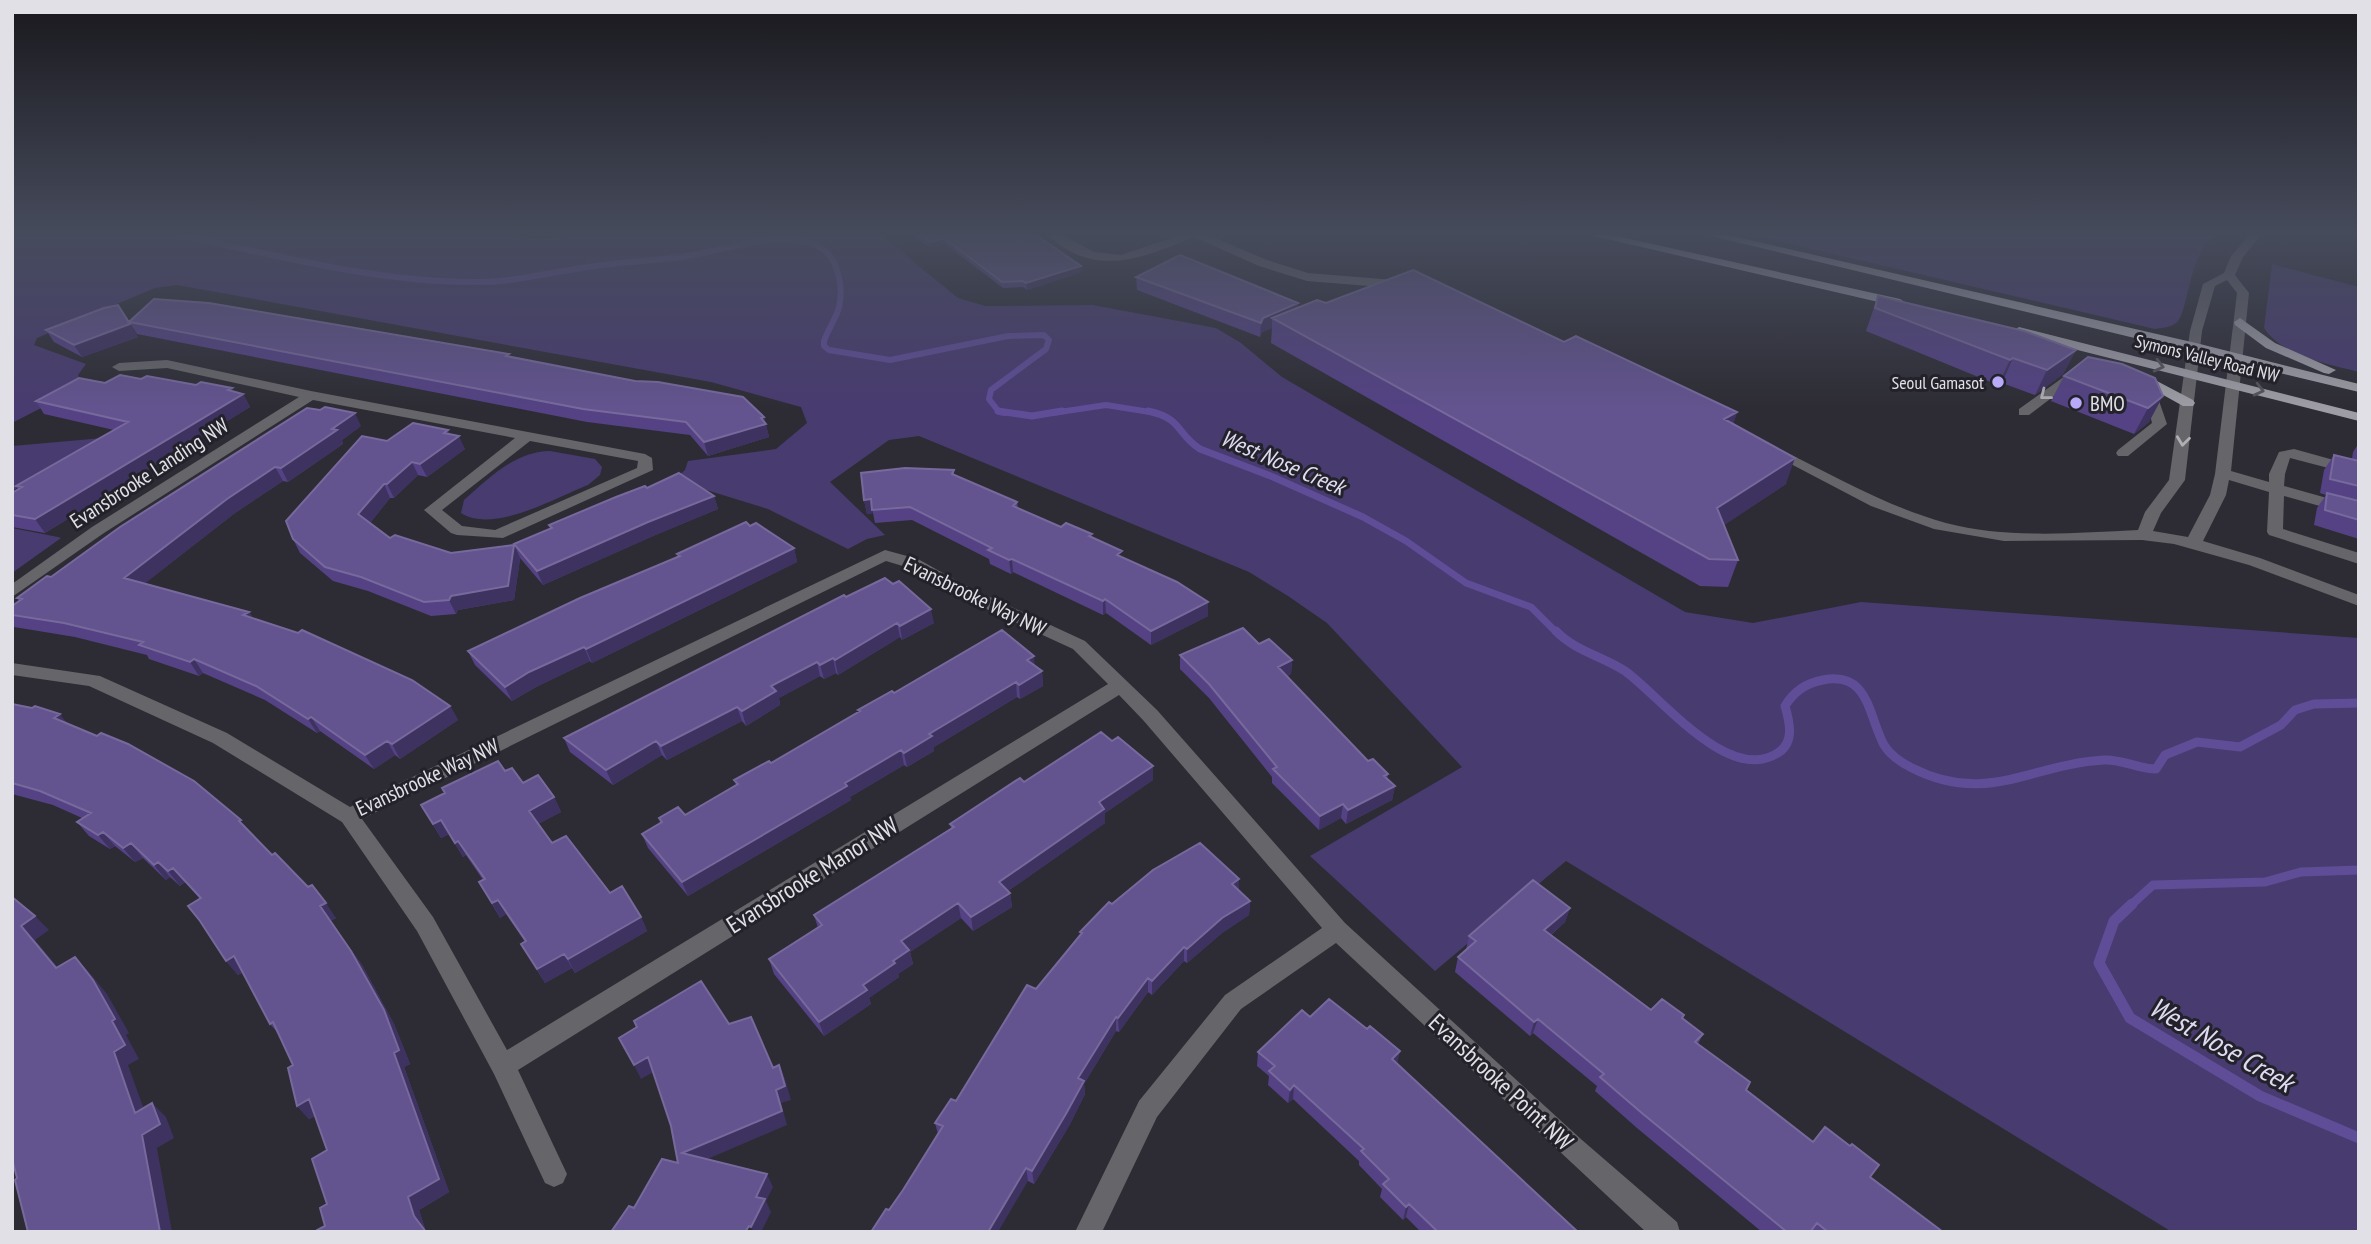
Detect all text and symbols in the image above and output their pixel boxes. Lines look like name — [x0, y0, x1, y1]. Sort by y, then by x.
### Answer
street label: Symons Valley Road NW — [2132, 329, 2282, 387]
one-way arrow — [2153, 358, 2165, 372]
place label: Seoul Gamasot — [1892, 371, 1984, 394]
marker: Seoul Gamasot — [1990, 374, 2006, 390]
one-way arrow — [2252, 382, 2264, 396]
one-way arrow — [2041, 387, 2053, 400]
place label: BMO — [2090, 390, 2125, 417]
marker: BMO — [2068, 395, 2084, 411]
street label: Evansbrooke Landing NW — [65, 412, 233, 534]
water label: West Nose Creek — [1217, 423, 1352, 502]
one-way arrow — [2176, 436, 2191, 447]
street label: Evansbrooke Way NW — [900, 550, 1050, 642]
street label: Evansbrooke Way NW — [351, 732, 503, 822]
street label: Evansbrooke Manor NW — [721, 810, 903, 940]
water label: West Nose Creek — [2143, 988, 2303, 1102]
street label: Evansbrooke Point NW — [1422, 1007, 1580, 1157]

